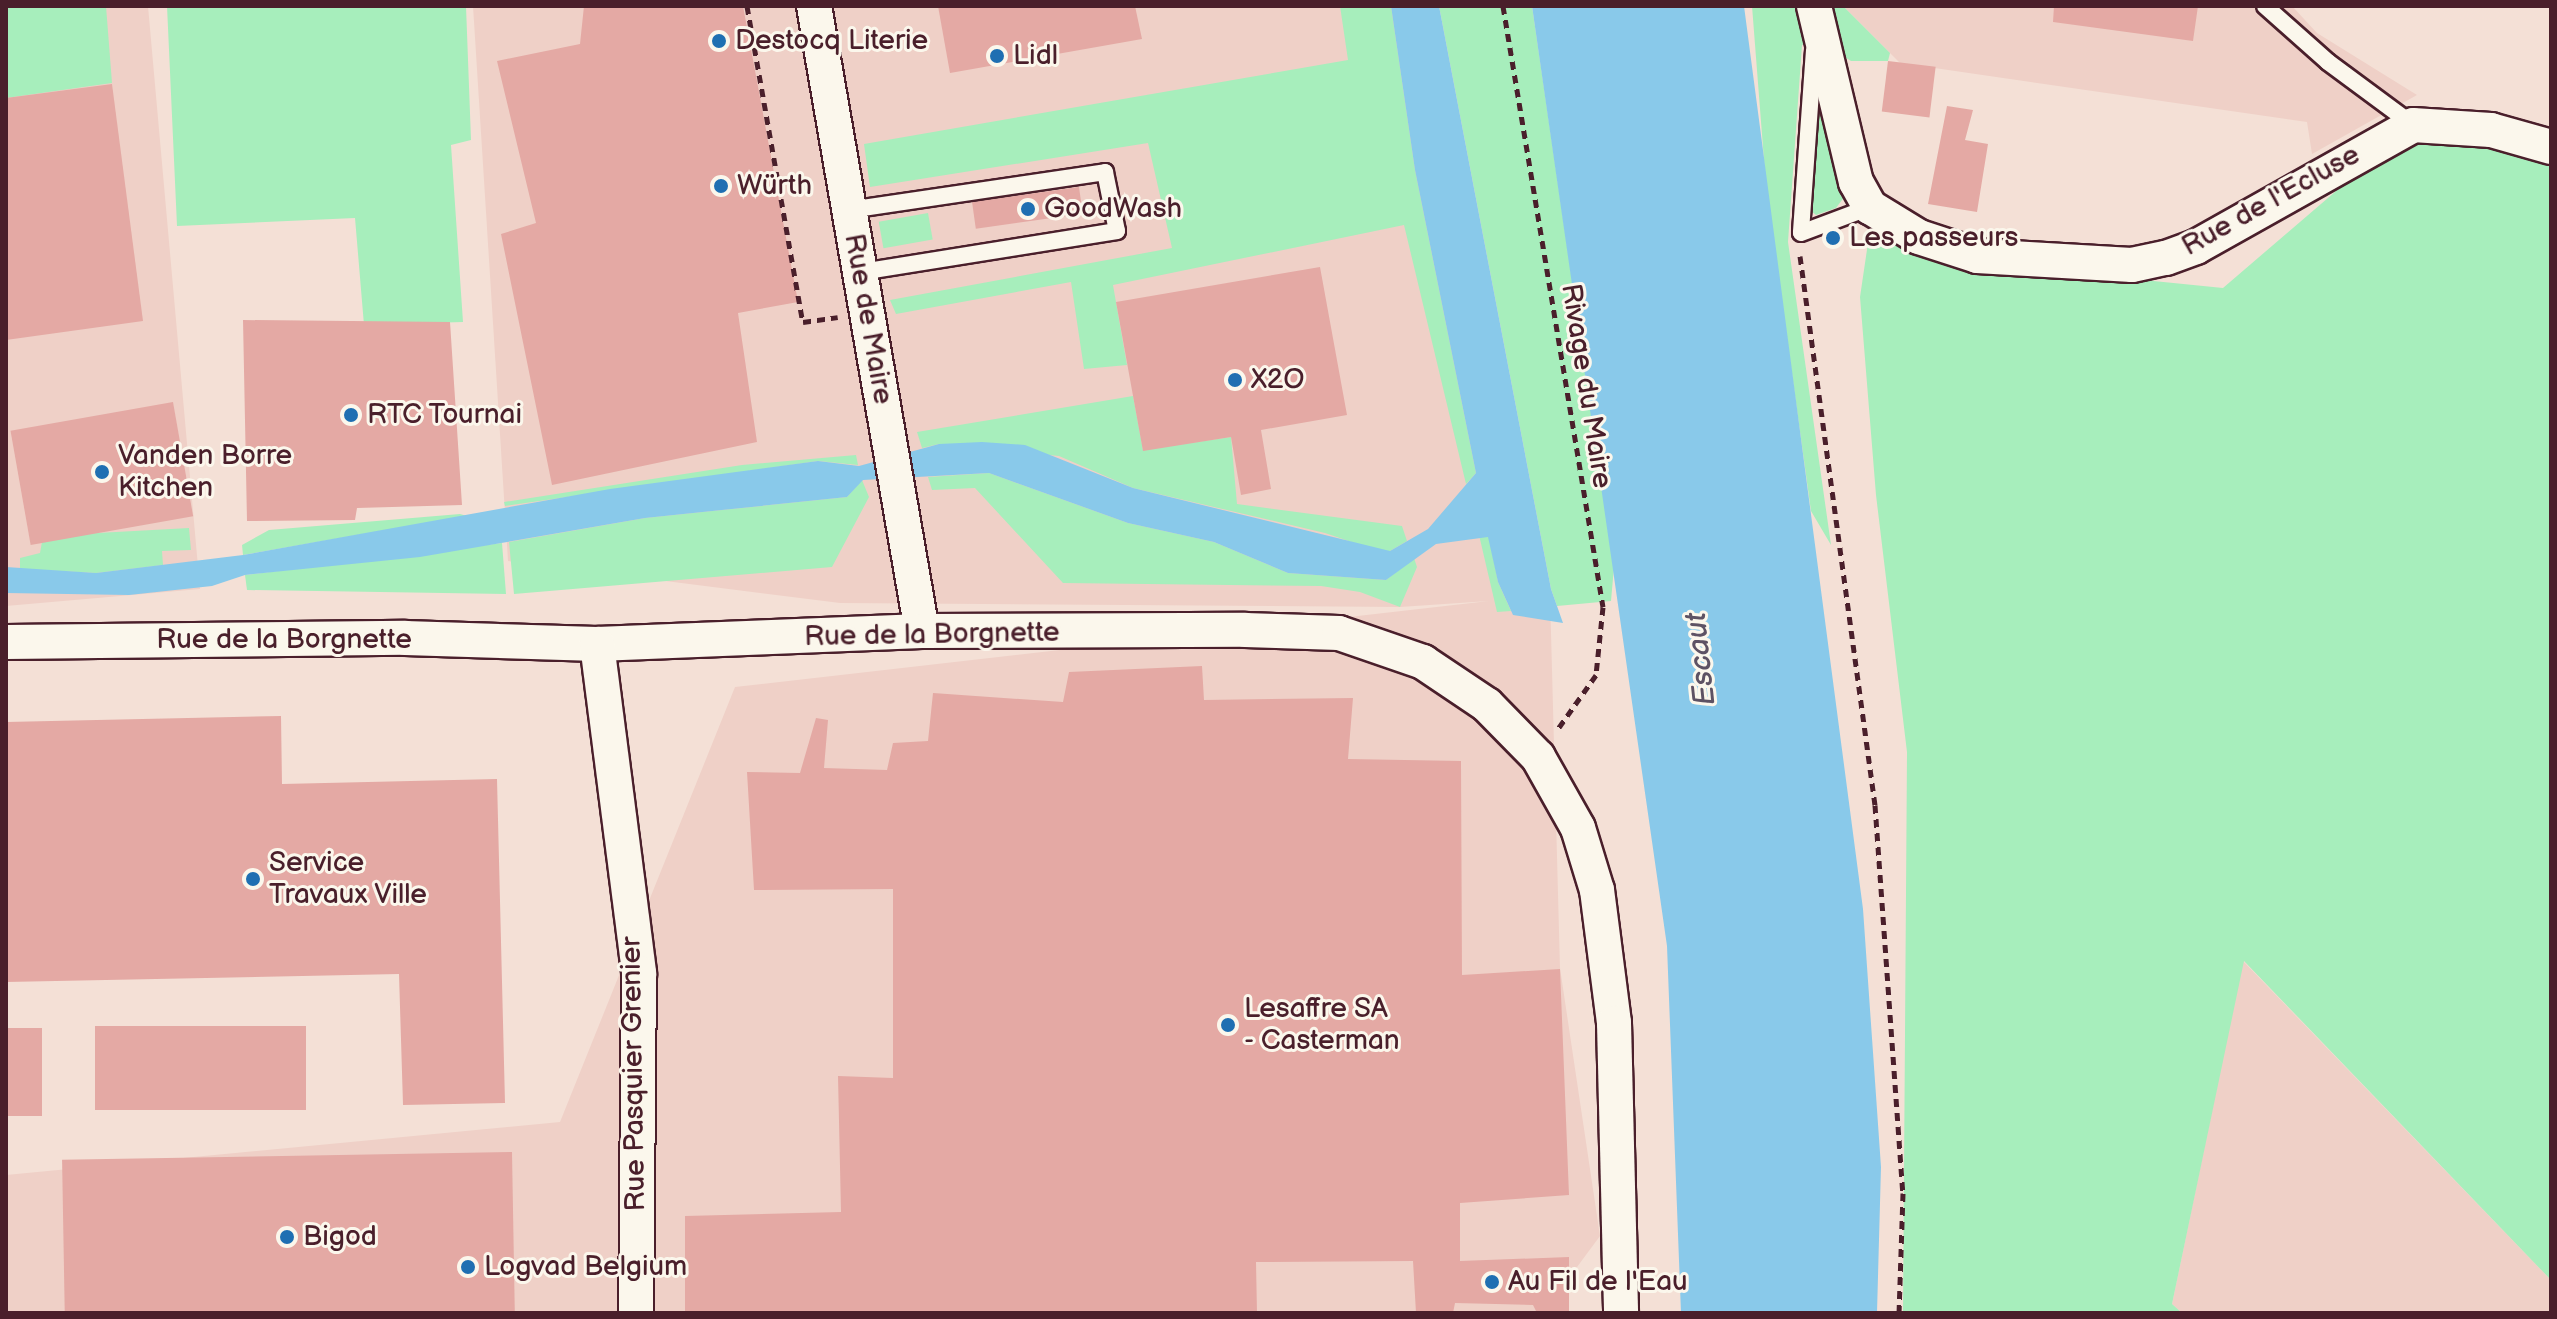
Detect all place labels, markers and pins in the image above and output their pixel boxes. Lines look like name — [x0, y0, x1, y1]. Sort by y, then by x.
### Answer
place label: Destocq Literie — [735, 24, 928, 58]
marker: Destocq Literie — [710, 32, 728, 50]
place label: Lidl — [1013, 39, 1058, 73]
marker: Lidl — [988, 47, 1006, 65]
place label: Würth — [737, 169, 812, 203]
marker: Würth — [712, 177, 730, 195]
place label: GoodWash — [1044, 192, 1182, 226]
marker: GoodWash — [1019, 200, 1037, 218]
place label: Les passeurs — [1849, 221, 2018, 255]
marker: Les passeurs — [1824, 229, 1842, 247]
place label: X2O — [1251, 363, 1305, 397]
marker: X2O — [1226, 371, 1244, 389]
place label: RTC Tournai — [367, 398, 523, 432]
marker: RTC Tournai — [342, 406, 360, 424]
place label: Vanden Borre Kitchen — [118, 439, 292, 505]
marker: Vanden Borre Kitchen — [93, 463, 111, 481]
place label: Service Travaux Ville — [269, 846, 428, 912]
marker: Service Travaux Ville — [244, 870, 262, 888]
place label: Lesaffre SA - Casterman — [1244, 992, 1401, 1058]
marker: Lesaffre SA - Casterman — [1219, 1016, 1237, 1034]
place label: Bigod — [303, 1220, 377, 1254]
marker: Bigod — [278, 1228, 296, 1246]
place label: Logvad Belgium — [484, 1250, 687, 1284]
marker: Logvad Belgium — [459, 1258, 477, 1276]
place label: Au Fil de l'Eau — [1508, 1265, 1688, 1299]
marker: Au Fil de l'Eau — [1483, 1273, 1501, 1291]

